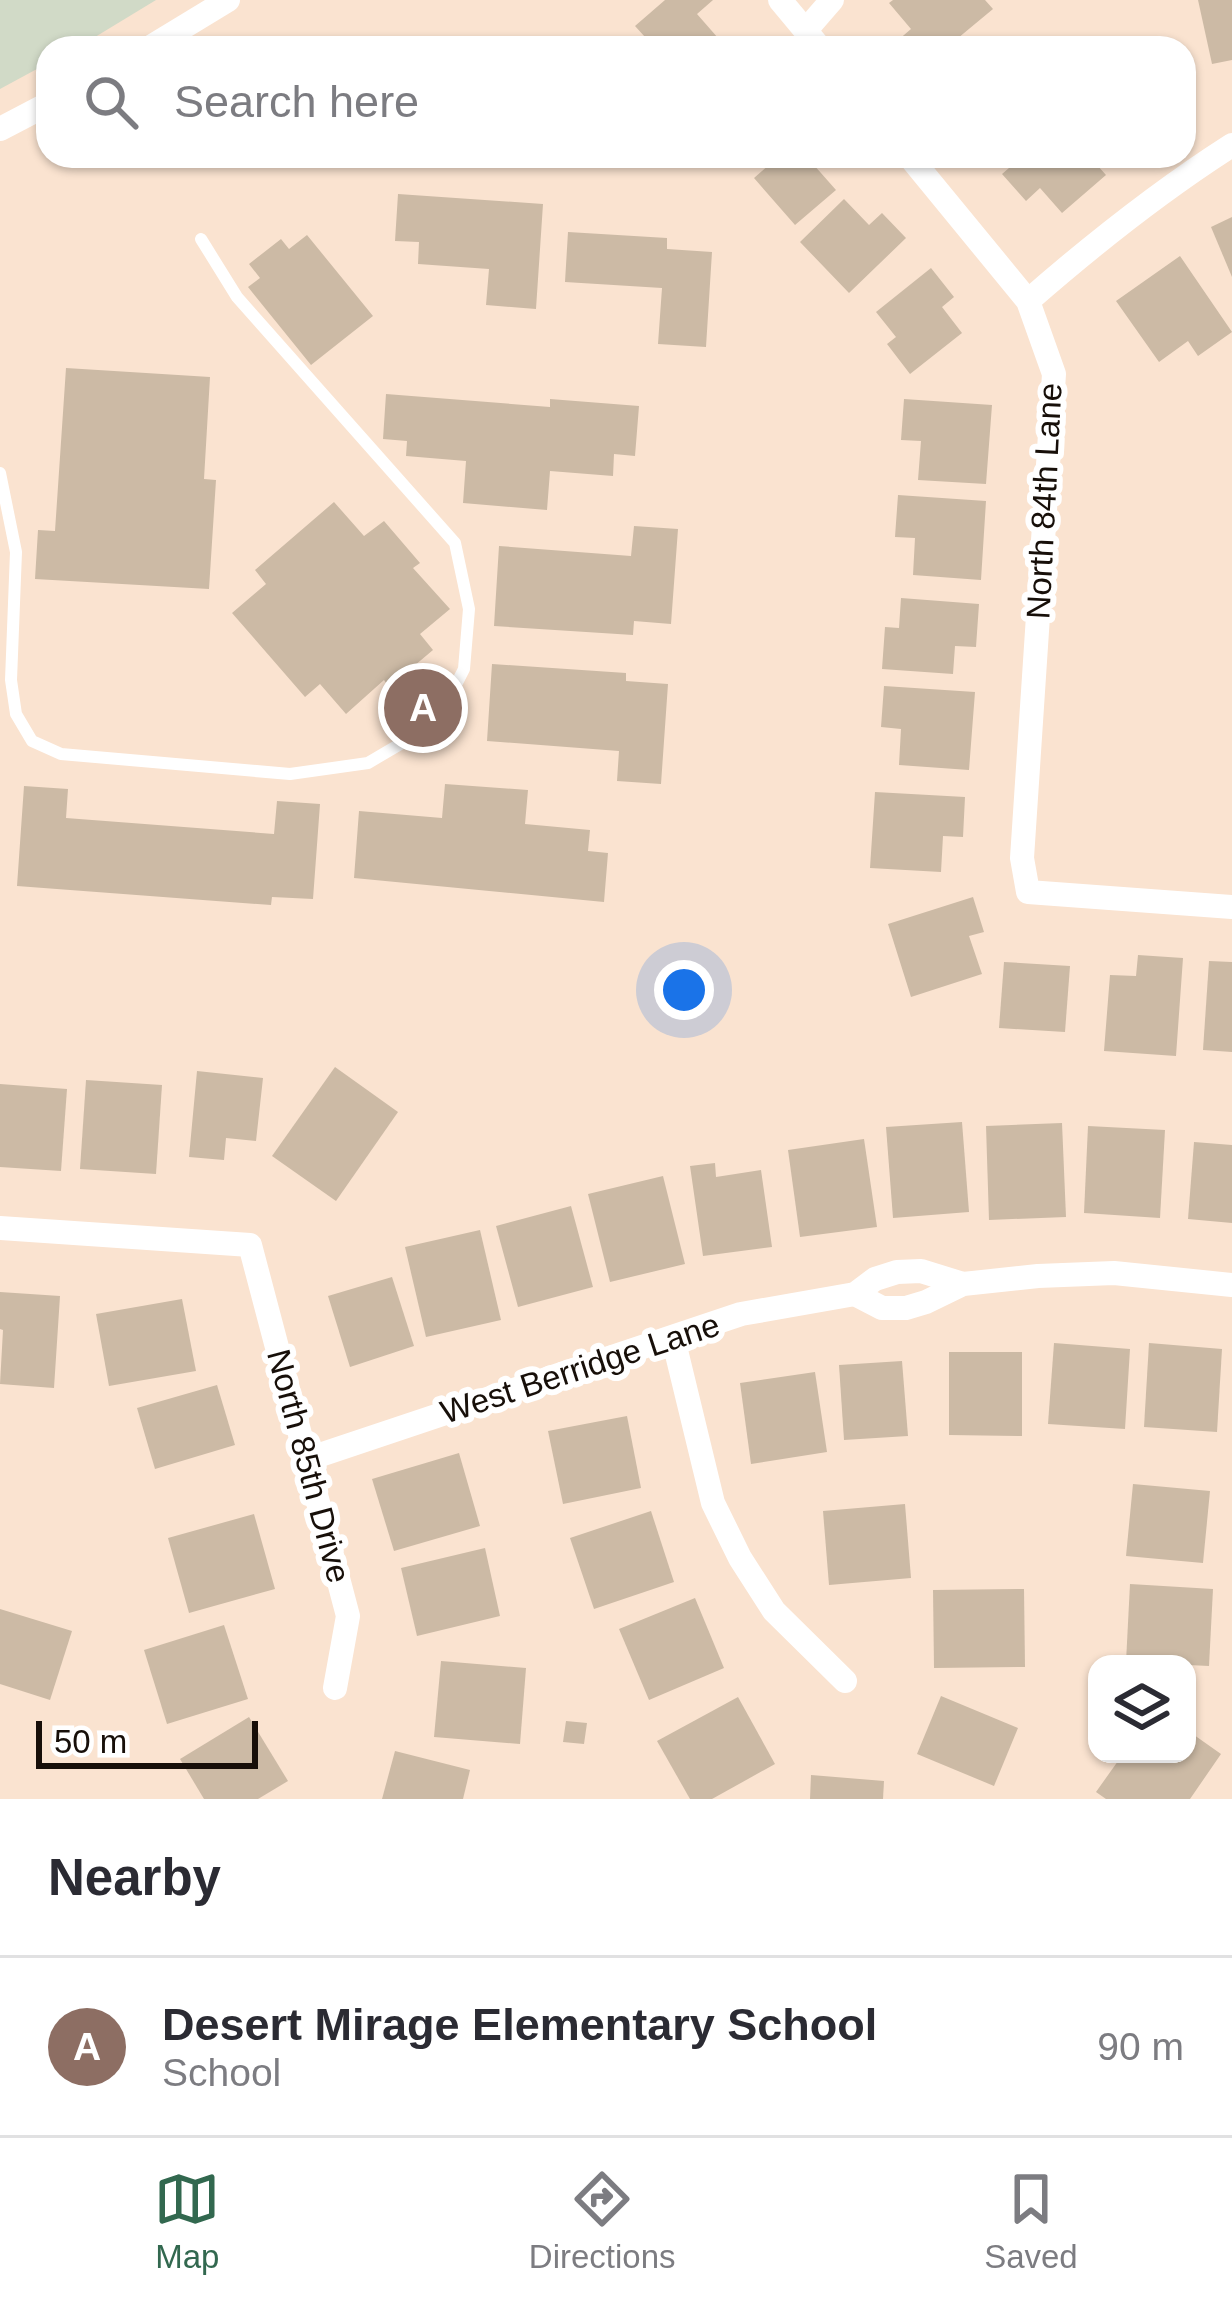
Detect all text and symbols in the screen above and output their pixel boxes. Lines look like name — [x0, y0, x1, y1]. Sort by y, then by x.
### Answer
search box — [36, 36, 1196, 168]
icon: search — [78, 69, 144, 135]
text: Search here — [174, 76, 419, 127]
street label: North 84th Lane — [1019, 382, 1069, 620]
pin: A — [384, 663, 462, 753]
your location — [654, 960, 714, 1020]
street label: West Berridge Lane — [436, 1305, 724, 1431]
street label: North 85th Drive — [260, 1345, 358, 1587]
map controls — [1088, 1655, 1196, 1763]
button: layers — [1088, 1655, 1196, 1763]
scale bar — [36, 1715, 258, 1768]
text: 50 m — [54, 1723, 127, 1760]
text: Nearby — [48, 1849, 221, 1906]
text: Desert Mirage Elementary School — [162, 1999, 877, 2050]
text: A — [73, 2025, 101, 2068]
text: 90 m — [1097, 2025, 1184, 2068]
text: School — [162, 2051, 281, 2094]
tab: Map — [154, 2166, 220, 2276]
tab: Directions — [529, 2166, 676, 2276]
tab: Saved — [984, 2166, 1078, 2276]

